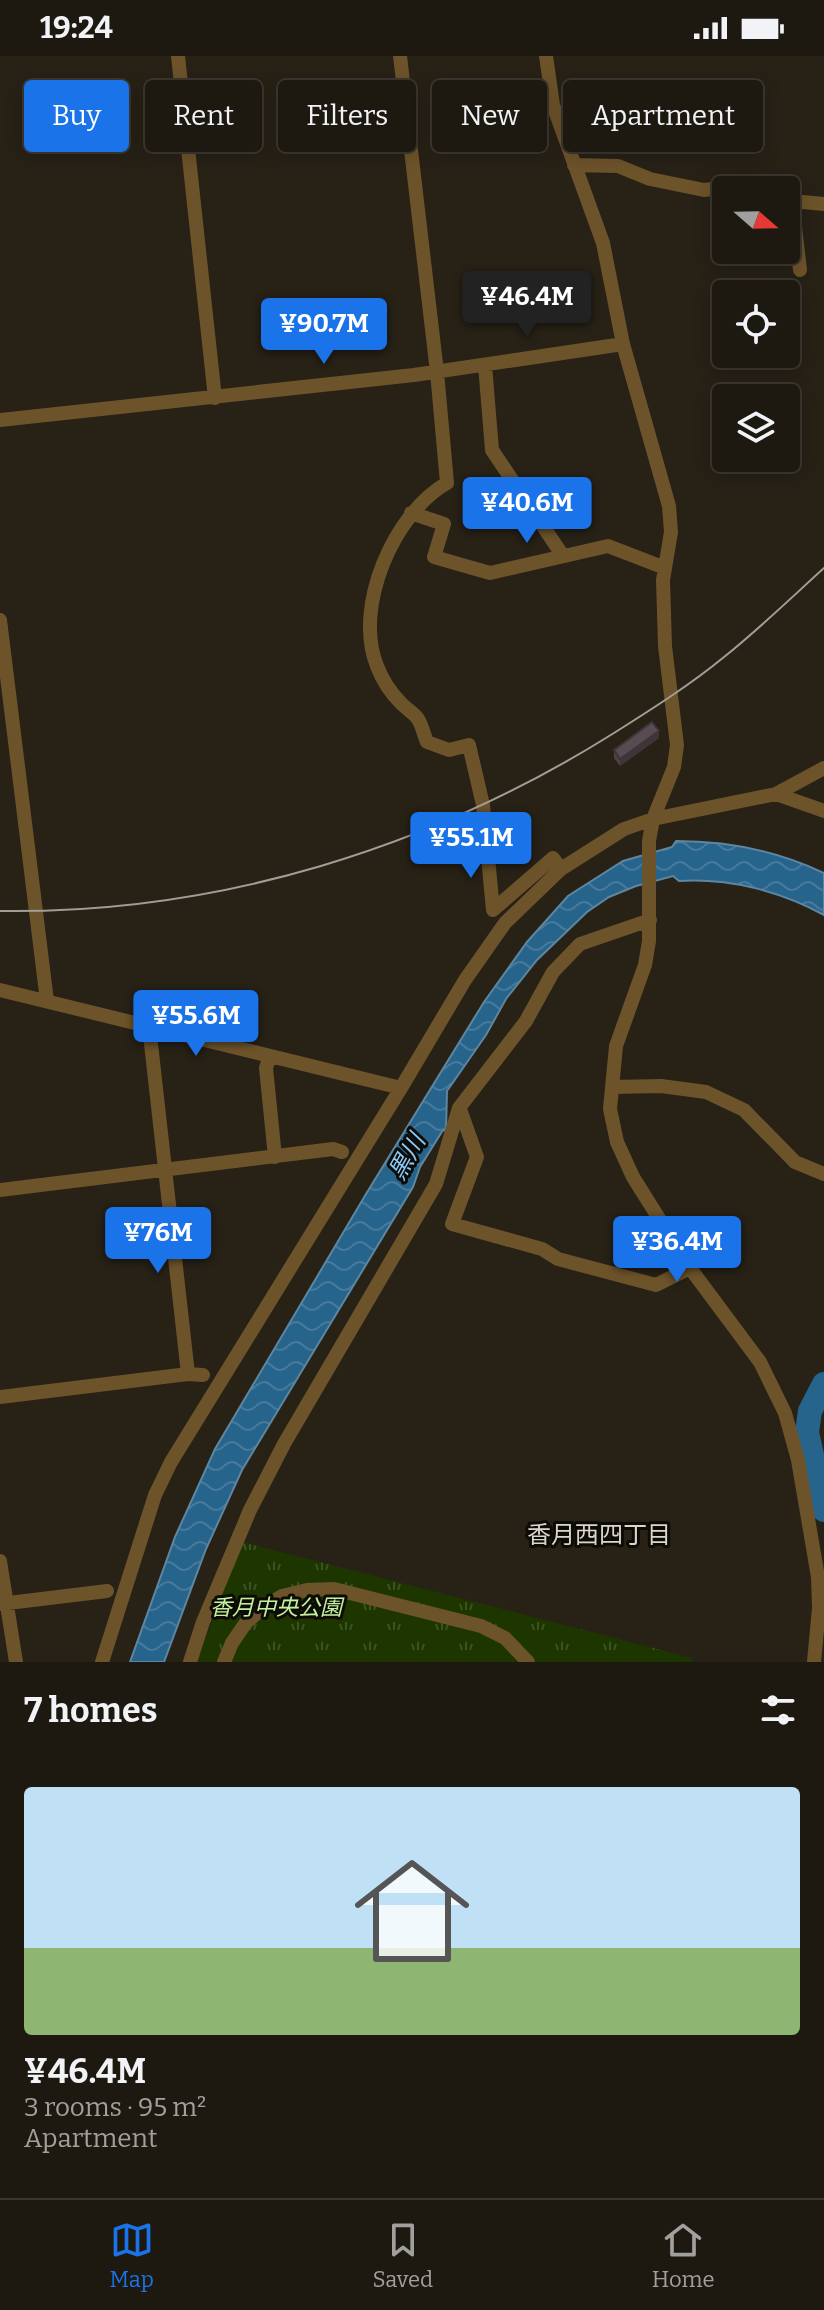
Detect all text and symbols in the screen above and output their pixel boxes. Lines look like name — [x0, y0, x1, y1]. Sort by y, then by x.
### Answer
text: 19:24 — [40, 10, 113, 46]
chip: Buy — [24, 80, 129, 152]
chip: Rent — [145, 80, 262, 152]
chip: Filters — [278, 80, 416, 152]
chip: New — [432, 80, 547, 152]
chip: Apartment — [563, 80, 763, 152]
north arrow — [712, 176, 800, 264]
map controls — [712, 176, 800, 472]
pin: ¥46.4M — [462, 271, 592, 339]
button: locate — [712, 280, 800, 368]
text: ¥46.4M — [480, 281, 574, 312]
pin: ¥90.7M — [259, 298, 389, 366]
text: ¥90.7M — [279, 308, 369, 339]
button: layers — [712, 384, 800, 472]
pin: ¥40.6M — [462, 477, 592, 545]
text: ¥40.6M — [481, 487, 573, 518]
pin: ¥55.1M — [406, 812, 536, 880]
text: ¥55.1M — [428, 822, 514, 853]
pin: ¥55.6M — [131, 990, 261, 1058]
text: ¥55.6M — [151, 1000, 241, 1031]
water label: 黒川 — [383, 1127, 432, 1185]
pin: ¥76M — [111, 1207, 205, 1275]
pin: ¥36.4M — [612, 1216, 742, 1284]
text: ¥76M — [123, 1217, 193, 1248]
text: ¥36.4M — [631, 1226, 723, 1257]
district label: 香月西四丁目 — [527, 1521, 671, 1549]
park label: 香月中央公園 — [210, 1594, 345, 1621]
icon: filters — [756, 1688, 800, 1732]
text: 7 homes — [24, 1690, 157, 1731]
icon: home — [340, 1839, 484, 1983]
text: ¥46.4M — [24, 2051, 146, 2092]
text: 3 rooms · 95 m² — [24, 2092, 206, 2123]
text: Apartment — [24, 2123, 157, 2154]
tab: Map — [109, 2218, 154, 2293]
tab: Saved — [373, 2218, 433, 2293]
tab: Home — [652, 2218, 715, 2293]

